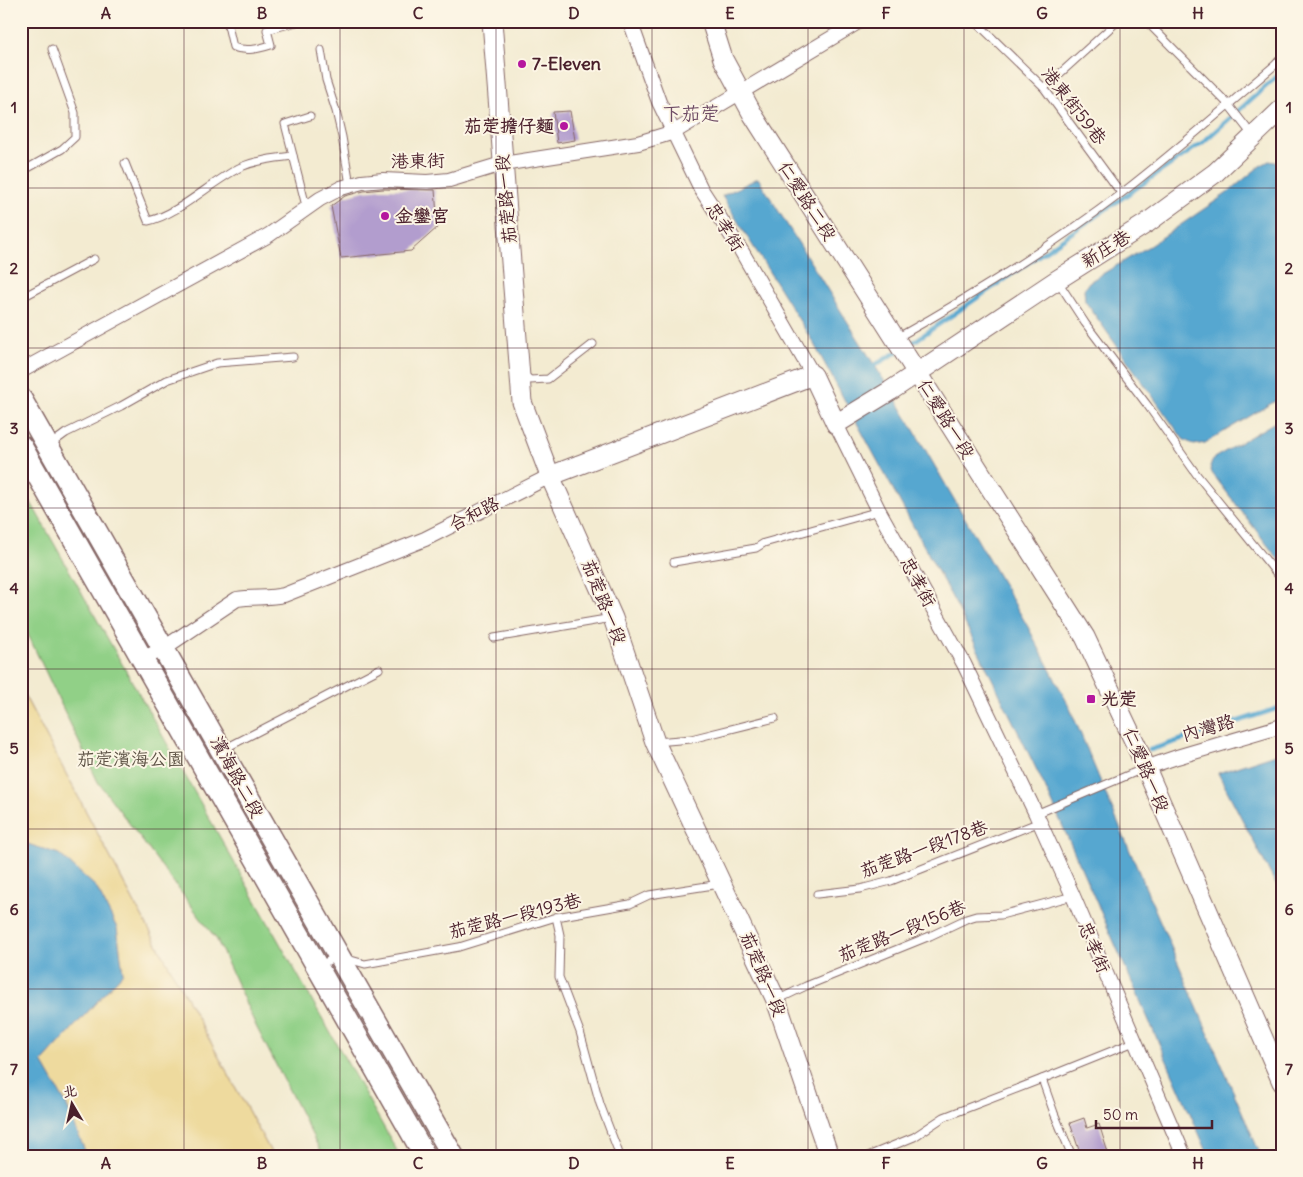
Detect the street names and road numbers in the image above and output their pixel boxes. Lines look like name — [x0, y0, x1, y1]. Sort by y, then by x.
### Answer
street label: 港東街59巷 — [1037, 62, 1112, 149]
street label: 港東街 — [391, 149, 445, 172]
street label: 茄萣路一段 — [490, 153, 521, 245]
street label: 仁愛路二段 — [773, 157, 842, 245]
street label: 忠孝街 — [701, 198, 749, 256]
street label: 新庄巷 — [1077, 225, 1135, 273]
street label: 仁愛路一段 — [913, 374, 980, 463]
street label: 合和路 — [444, 491, 503, 536]
street label: 忠孝街 — [895, 553, 942, 611]
street label: 茄萣路一段 — [577, 556, 632, 648]
street label: 內灣路 — [1179, 709, 1237, 746]
street label: 仁愛路一段 — [1118, 724, 1175, 816]
street label: 濱海路二段 — [206, 732, 269, 822]
street label: 茄萣路一段178巷 — [857, 815, 991, 882]
street label: 茄萣路一段193巷 — [446, 888, 584, 943]
street label: 茄萣路一段156巷 — [835, 894, 969, 967]
street label: 忠孝街 — [1073, 917, 1116, 976]
street label: 茄萣路一段 — [735, 928, 792, 1020]

